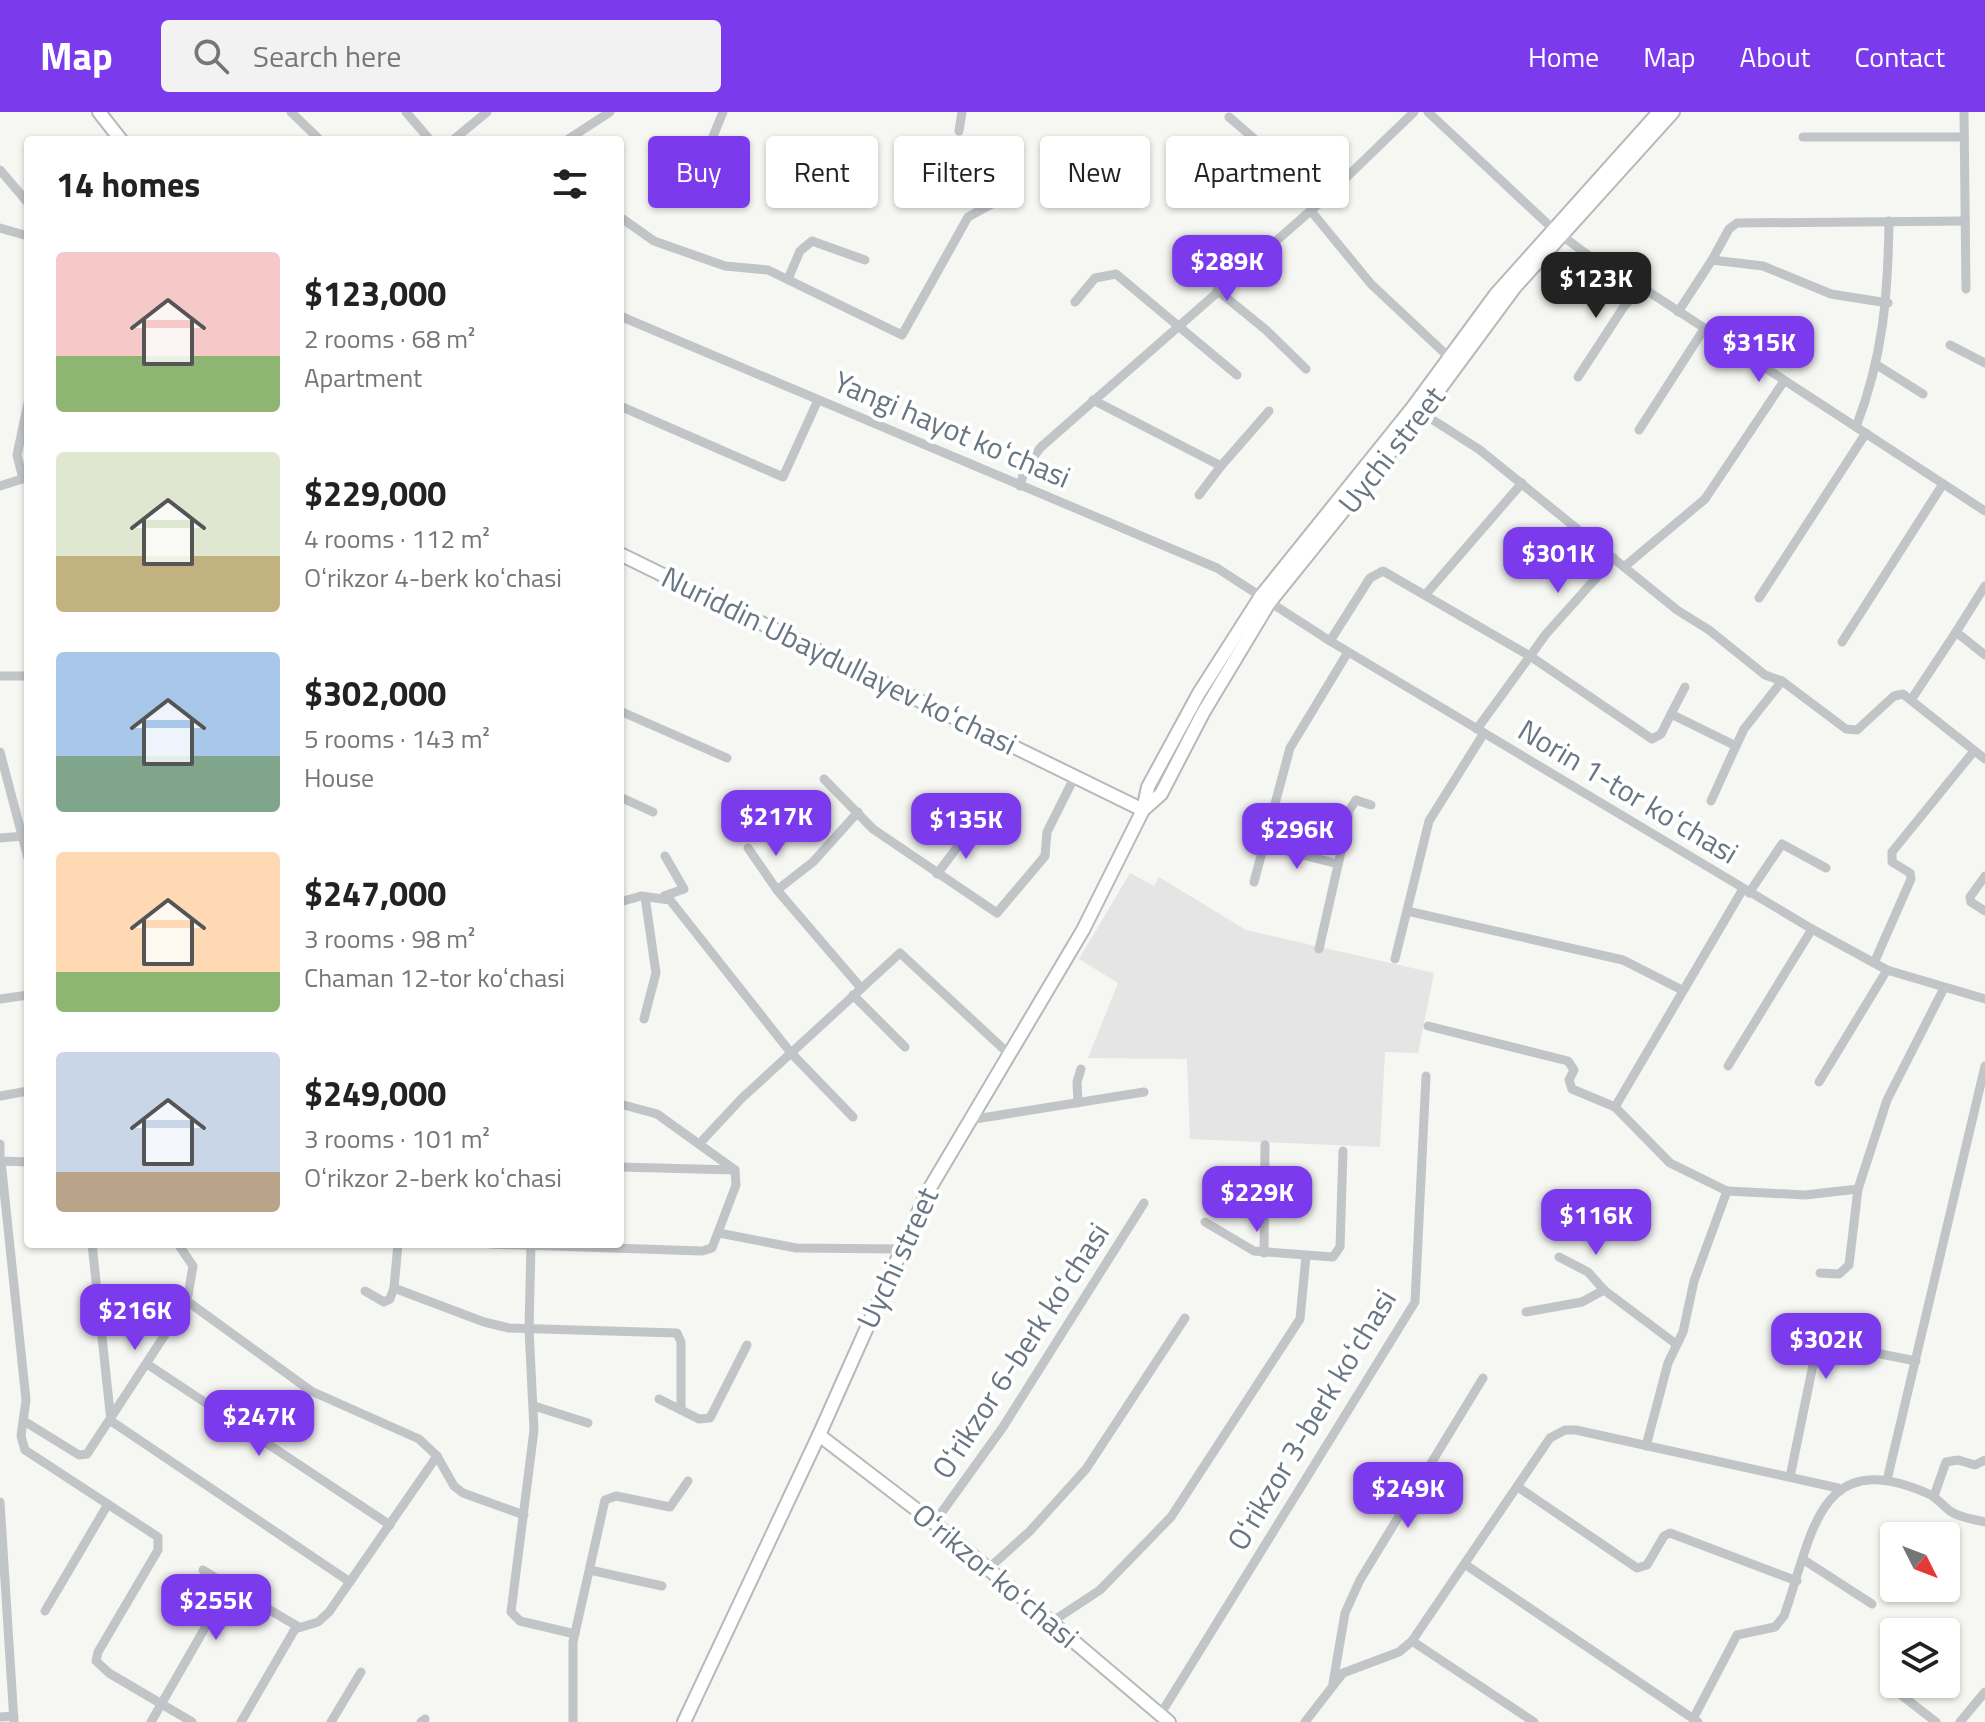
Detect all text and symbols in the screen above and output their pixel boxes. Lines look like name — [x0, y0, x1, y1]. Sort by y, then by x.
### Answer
search box — [161, 20, 721, 92]
text: Map — [40, 27, 113, 85]
text: Search here — [253, 33, 402, 79]
icon: search — [189, 34, 233, 78]
text: Home — [1528, 35, 1599, 78]
text: Map — [1643, 35, 1696, 78]
text: About — [1740, 35, 1810, 78]
text: Contact — [1854, 35, 1945, 78]
chip: Buy — [648, 136, 750, 208]
chip: Rent — [766, 136, 878, 208]
chip: Filters — [894, 136, 1024, 208]
chip: New — [1040, 136, 1150, 208]
chip: Apartment — [1166, 136, 1349, 208]
text: 14 homes — [56, 158, 200, 210]
icon: filters — [548, 162, 592, 206]
pin: $289K — [1171, 235, 1283, 303]
text: $289K — [1190, 241, 1264, 280]
pin: $123K — [1540, 252, 1652, 320]
text: $123K — [1559, 258, 1633, 297]
text: $123,000 — [304, 267, 446, 319]
icon: home — [120, 284, 216, 380]
pin: $315K — [1703, 316, 1815, 384]
text: 2 rooms · 68 m² — [304, 319, 475, 358]
text: $315K — [1722, 322, 1796, 361]
text: Apartment — [304, 358, 422, 397]
street label: Yangi hayot koʻchasi — [827, 358, 1078, 500]
street label: Uychi street — [1327, 375, 1456, 523]
text: $229,000 — [304, 467, 446, 519]
icon: home — [120, 484, 216, 580]
text: 4 rooms · 112 m² — [304, 519, 490, 558]
pin: $301K — [1502, 527, 1614, 595]
text: $301K — [1521, 533, 1595, 572]
street label: Nuriddin Ubaydullayev koʻchasi — [654, 554, 1025, 766]
text: Oʻrikzor 4-berk koʻchasi — [304, 558, 562, 597]
text: $302,000 — [304, 667, 446, 719]
icon: home — [120, 684, 216, 780]
street label: Norin 1-tor koʻchasi — [1510, 707, 1747, 875]
text: 5 rooms · 143 m² — [304, 719, 490, 758]
text: House — [304, 758, 374, 797]
pin: $217K — [720, 790, 832, 858]
pin: $135K — [910, 793, 1022, 861]
text: $217K — [739, 796, 813, 835]
text: $135K — [929, 799, 1003, 838]
pin: $296K — [1241, 803, 1353, 871]
text: $296K — [1260, 809, 1334, 848]
text: $247,000 — [304, 867, 446, 919]
icon: home — [120, 884, 216, 980]
text: 3 rooms · 98 m² — [304, 919, 475, 958]
text: Chaman 12-tor koʻchasi — [304, 958, 565, 997]
text: $249,000 — [304, 1067, 446, 1119]
icon: home — [120, 1084, 216, 1180]
text: 3 rooms · 101 m² — [304, 1119, 490, 1158]
text: Oʻrikzor 2-berk koʻchasi — [304, 1158, 562, 1197]
pin: $229K — [1201, 1166, 1313, 1234]
text: $229K — [1220, 1172, 1294, 1211]
street label: Uychi street — [844, 1179, 950, 1336]
pin: $116K — [1540, 1189, 1652, 1257]
text: $116K — [1559, 1195, 1633, 1234]
street label: Oʻrikzor 6-berk koʻchasi — [920, 1213, 1120, 1488]
street label: Oʻrikzor 3-berk koʻchasi — [1215, 1280, 1408, 1559]
pin: $216K — [79, 1284, 191, 1352]
text: $216K — [98, 1290, 172, 1329]
pin: $302K — [1770, 1313, 1882, 1381]
text: $302K — [1789, 1319, 1863, 1358]
pin: $247K — [203, 1390, 315, 1458]
text: $247K — [222, 1396, 296, 1435]
pin: $249K — [1352, 1462, 1464, 1530]
text: $249K — [1371, 1468, 1445, 1507]
street label: Oʻrikzor koʻchasi — [902, 1492, 1089, 1659]
north arrow — [1880, 1522, 1960, 1602]
map controls — [1880, 1522, 1960, 1698]
pin: $255K — [160, 1574, 272, 1642]
text: $255K — [179, 1580, 253, 1619]
button: layers — [1880, 1618, 1960, 1698]

